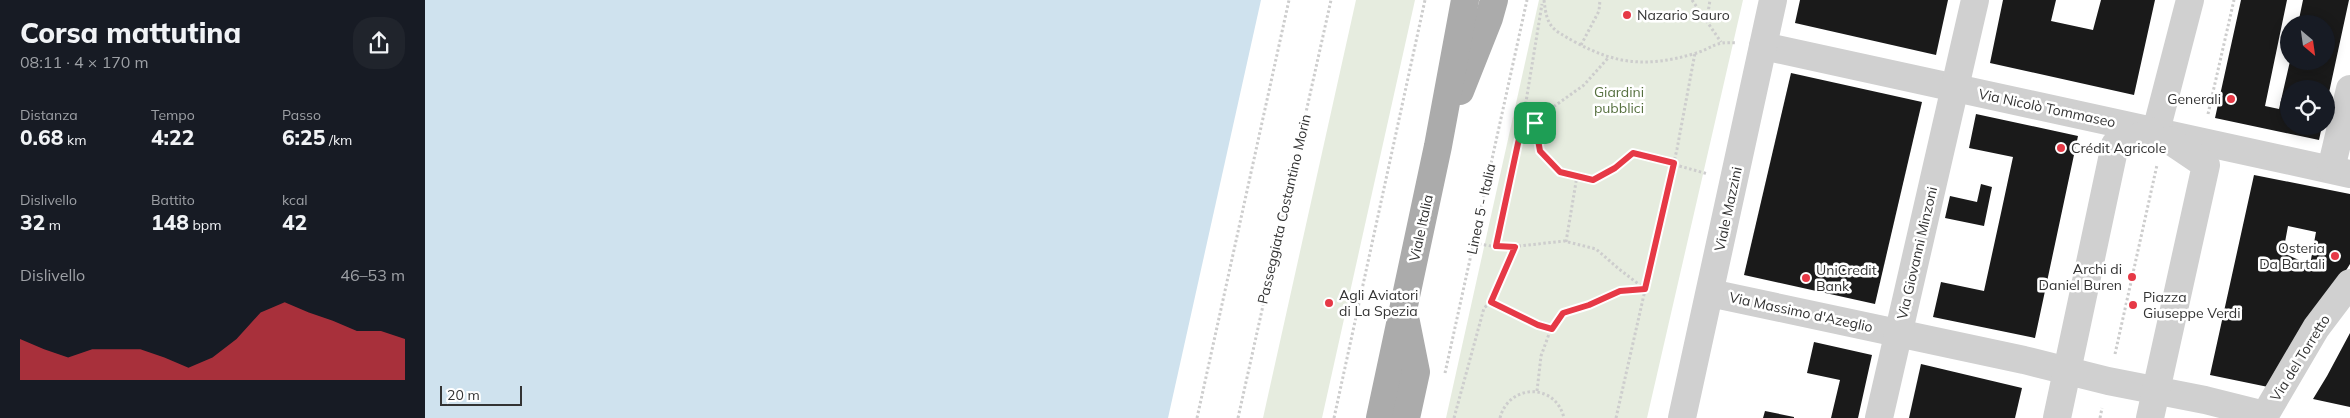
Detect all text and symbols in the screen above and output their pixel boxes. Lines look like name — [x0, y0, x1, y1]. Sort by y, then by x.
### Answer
place label: Nazario Sauro — [1637, 6, 1730, 24]
marker: Nazario Sauro — [1621, 9, 1633, 21]
text: Corsa mattutina — [20, 15, 241, 50]
north arrow — [2280, 15, 2335, 70]
map controls — [2280, 15, 2335, 135]
button: share — [353, 17, 405, 69]
text: 08:11 · 4 × 170 m — [20, 52, 149, 72]
button: locate — [2280, 80, 2335, 135]
park label: Giardini pubblici — [1594, 83, 1644, 117]
street label: Via Nicolò Tommaseo — [1977, 85, 2117, 131]
place label: Generali — [2167, 90, 2221, 108]
marker: Generali — [2225, 93, 2237, 105]
pin — [1514, 102, 1556, 144]
text: Distanza — [20, 106, 78, 124]
text: Tempo — [151, 106, 195, 124]
text: Passo — [282, 106, 321, 124]
icon: arrive — [1521, 109, 1549, 137]
street label: Passeggiata Costantino Morin — [1253, 112, 1315, 306]
text: 0.68 — [20, 124, 63, 150]
text: 4:22 — [151, 124, 194, 150]
text: 6:25 — [282, 124, 325, 150]
text: km — [63, 131, 86, 149]
text: /km — [325, 131, 352, 149]
place label: Crédit Agricole — [2071, 139, 2166, 157]
marker: Crédit Agricole — [2055, 142, 2067, 154]
street label: Linea 5 - Italia — [1463, 162, 1499, 256]
street label: Viale Mazzini — [1710, 165, 1746, 253]
street label: Via Giovanni Minzoni — [1893, 185, 1941, 321]
text: Dislivello — [20, 191, 77, 209]
text: Battito — [151, 191, 195, 209]
text: kcal — [282, 191, 308, 209]
street label: Viale Italia — [1405, 193, 1437, 263]
text: 32 — [20, 209, 45, 235]
text: 148 — [151, 209, 189, 235]
text: 42 — [282, 209, 307, 235]
text: m — [45, 216, 61, 234]
text: bpm — [189, 216, 222, 234]
place label: Osteria Da Bartali — [2259, 239, 2325, 273]
marker: Osteria Da Bartali — [2329, 250, 2341, 262]
place label: Archi di Daniel Buren — [2039, 260, 2122, 294]
place label: UniCredit Bank — [1816, 261, 1877, 295]
text: Dislivello — [20, 265, 85, 285]
text: 46–53 m — [340, 265, 405, 285]
marker: Archi di Daniel Buren — [2126, 271, 2138, 283]
marker: UniCredit Bank — [1800, 272, 1812, 284]
place label: Agli Aviatori di La Spezia — [1339, 286, 1418, 320]
street label: Via Massimo d'Azeglio — [1728, 288, 1874, 336]
place label: Piazza Giuseppe Verdi — [2143, 288, 2241, 322]
marker: Agli Aviatori di La Spezia — [1323, 297, 1335, 309]
marker: Piazza Giuseppe Verdi — [2127, 299, 2139, 311]
street label: Via del Torretto — [2266, 311, 2334, 405]
scale bar — [440, 383, 523, 406]
text: 20 m — [447, 386, 480, 404]

